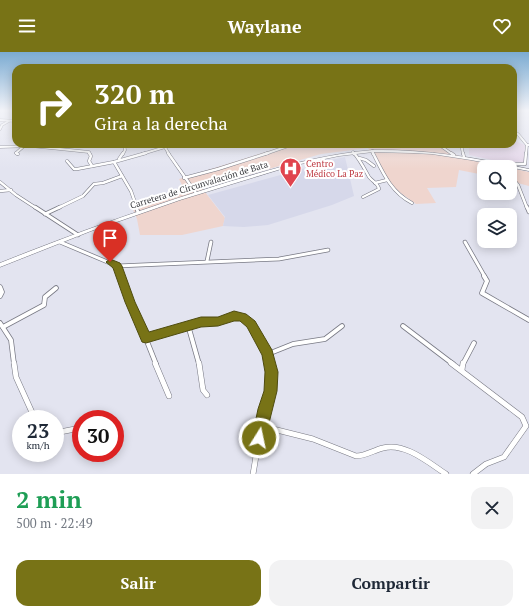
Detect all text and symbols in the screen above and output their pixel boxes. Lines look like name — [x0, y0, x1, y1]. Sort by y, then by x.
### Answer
text: Waylane — [227, 14, 302, 38]
icon: menu — [16, 15, 38, 37]
icon: heart — [491, 15, 513, 37]
text: 320 m — [94, 75, 175, 112]
icon: right — [28, 80, 80, 132]
text: Gira a la derecha — [94, 111, 228, 135]
hospital icon: Centro Médico La Paz — [278, 156, 304, 189]
street label: Carretera de Circunvalación de Bata — [129, 158, 270, 212]
place label: Centro Médico La Paz — [306, 158, 363, 180]
map controls — [477, 160, 517, 248]
button: search — [477, 160, 517, 200]
button: layers — [477, 208, 517, 248]
pin — [93, 221, 127, 262]
icon: arrive — [99, 227, 121, 249]
speed limit sign: 30 — [72, 410, 124, 462]
text: 23 — [27, 417, 49, 444]
position arrow — [238, 417, 280, 459]
text: km/h — [26, 439, 50, 452]
text: 2 min — [16, 483, 82, 515]
button: close — [471, 487, 513, 529]
text: 500 m · 22:49 — [16, 514, 93, 532]
button: Salir — [16, 560, 261, 606]
button: Compartir — [269, 560, 513, 606]

